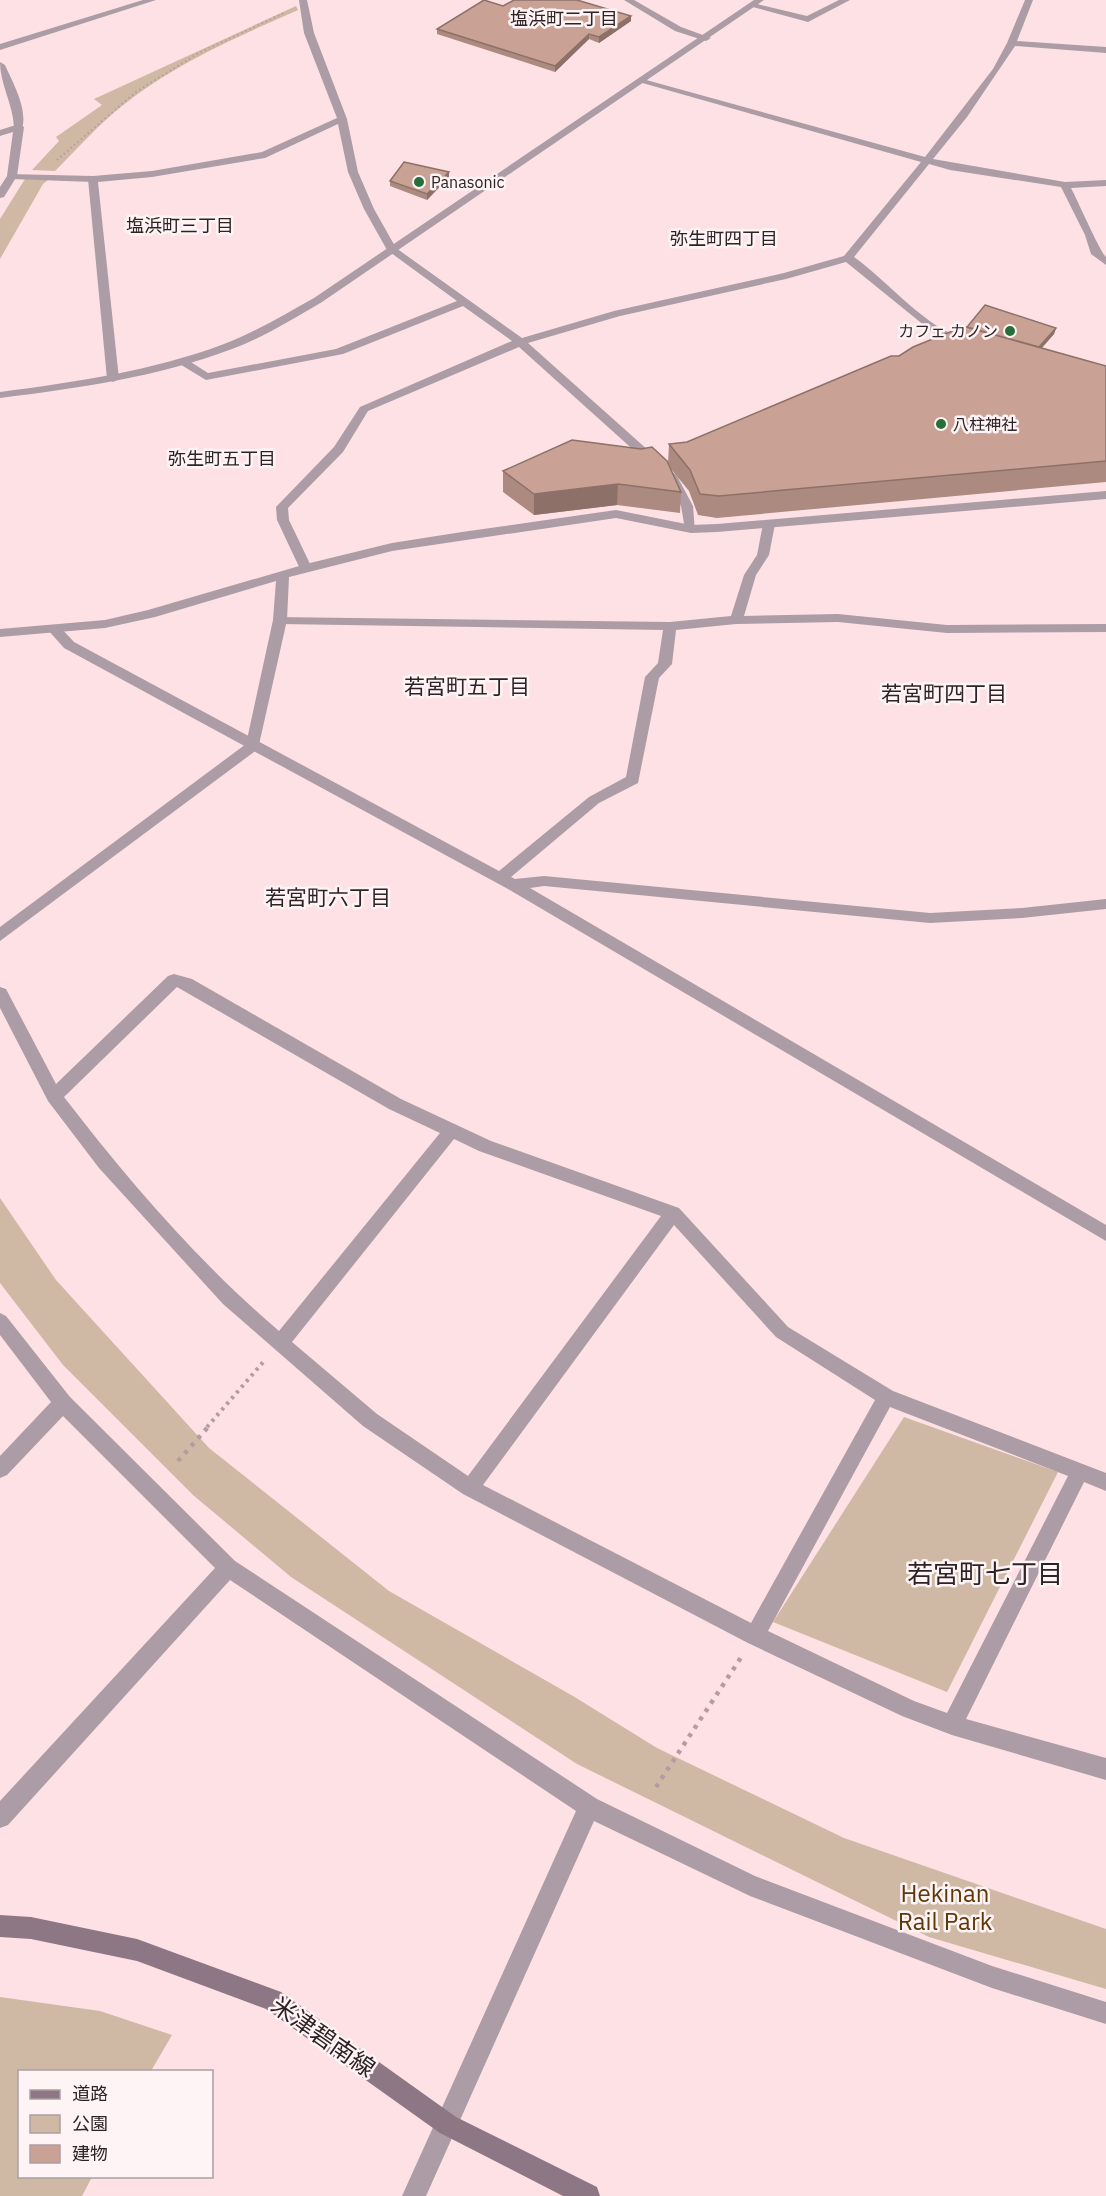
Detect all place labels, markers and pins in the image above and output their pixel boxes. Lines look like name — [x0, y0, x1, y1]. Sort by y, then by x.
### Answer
place label: Panasonic — [431, 172, 505, 192]
marker: Panasonic — [412, 175, 426, 189]
place label: カフェ カノン — [898, 321, 998, 341]
marker: カフェ カノン — [1003, 324, 1017, 338]
place label: 八柱神社 — [953, 414, 1017, 434]
marker: 八柱神社 — [934, 417, 948, 431]

